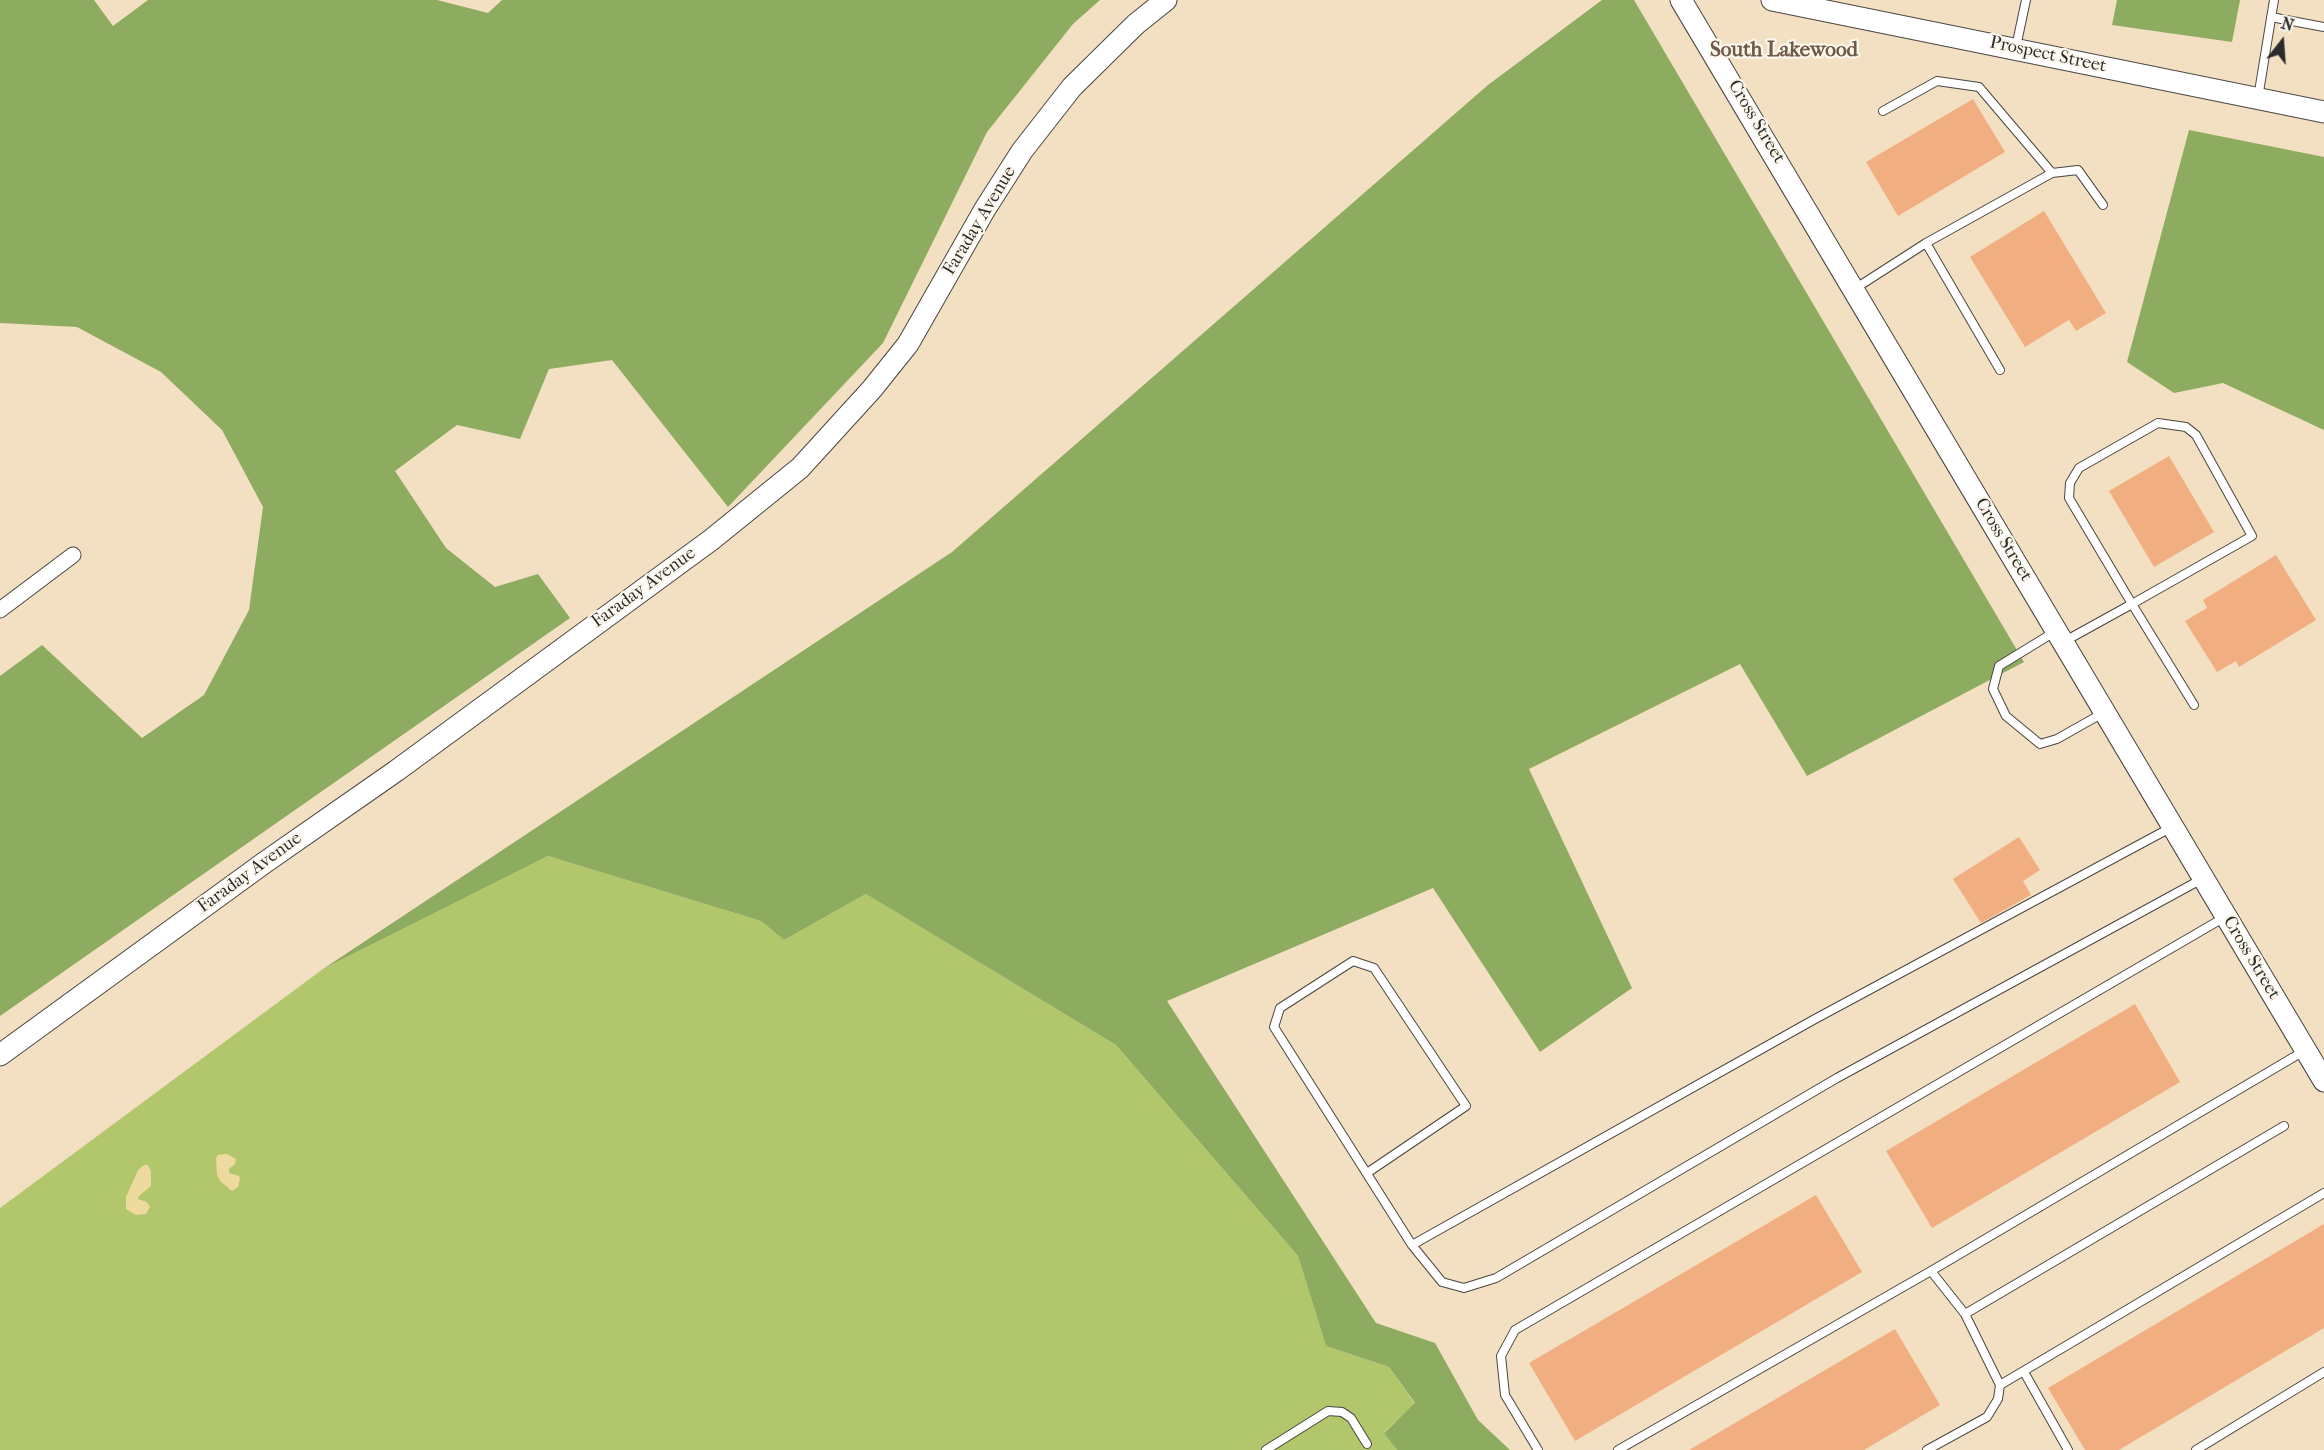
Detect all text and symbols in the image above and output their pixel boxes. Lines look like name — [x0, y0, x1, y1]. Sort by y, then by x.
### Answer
north arrow — [2252, 12, 2312, 72]
text: N — [2279, 13, 2296, 35]
street label: Prospect Street — [1988, 32, 2108, 78]
district label: South Lakewood — [1710, 38, 1858, 64]
street label: Cross Street — [1723, 76, 1789, 168]
street label: Faraday Avenue — [939, 163, 1021, 279]
street label: Cross Street — [1970, 494, 2036, 586]
street label: Faraday Avenue — [588, 543, 700, 633]
street label: Faraday Avenue — [194, 828, 306, 918]
street label: Cross Street — [2218, 912, 2284, 1004]

